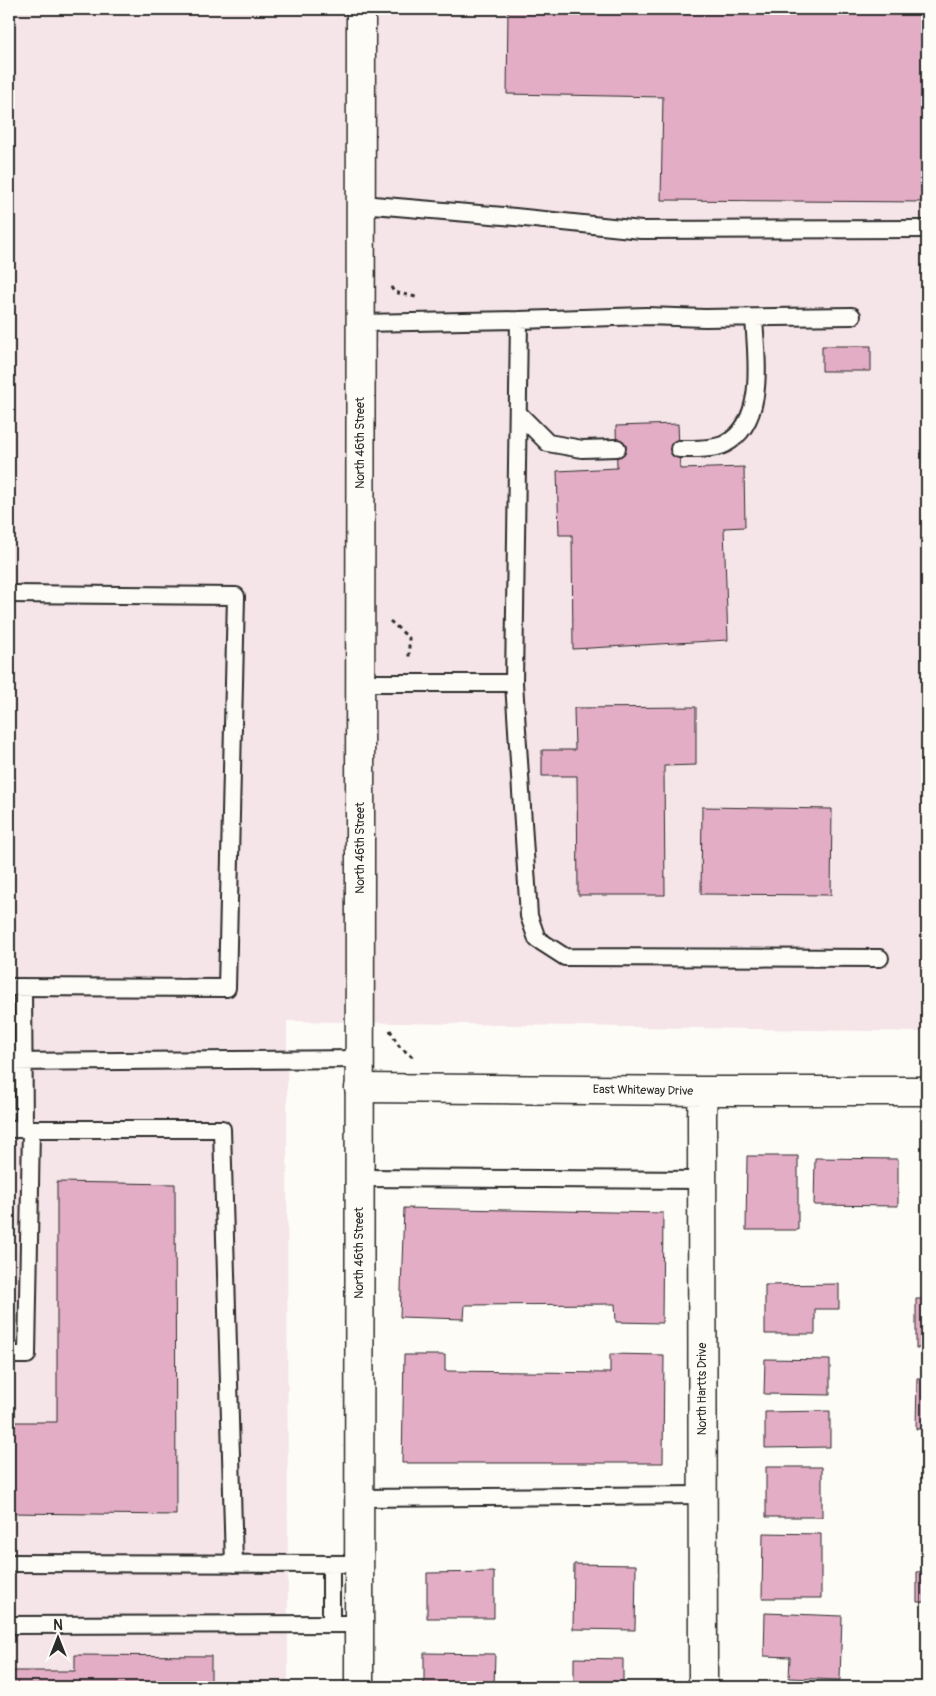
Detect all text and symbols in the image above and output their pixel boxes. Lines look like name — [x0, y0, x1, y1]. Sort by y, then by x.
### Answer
street label: North 46th Street — [353, 397, 368, 489]
street label: North 46th Street — [353, 802, 368, 894]
street label: East Whiteway Drive — [593, 1082, 693, 1099]
street label: North 46th Street — [352, 1207, 367, 1299]
street label: North Hartts Drive — [695, 1343, 710, 1435]
north arrow — [32, 1614, 82, 1664]
text: N — [53, 1617, 63, 1634]

